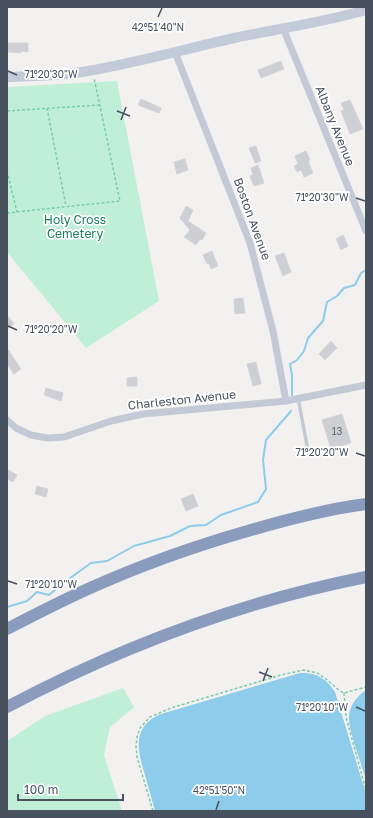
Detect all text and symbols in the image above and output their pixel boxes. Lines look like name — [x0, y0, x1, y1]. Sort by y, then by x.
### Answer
text: 42°51'40"N — [132, 21, 184, 33]
text: 71°20'30"W — [24, 68, 78, 80]
street label: Albany Avenue — [313, 84, 358, 168]
street label: Boston Avenue — [231, 176, 274, 262]
text: 71°20'30"W — [295, 191, 349, 203]
park label: Holy Cross Cemetery — [44, 212, 106, 241]
text: 71°20'20"W — [24, 323, 78, 335]
street label: Charleston Avenue — [127, 386, 237, 413]
house number: 13 — [332, 425, 342, 437]
text: 71°20'20"W — [295, 446, 349, 458]
text: 71°20'10"W — [25, 578, 77, 590]
text: 71°20'10"W — [296, 701, 348, 713]
scale bar — [18, 776, 123, 802]
text: 100 m — [24, 782, 58, 797]
text: 42°51'50"N — [193, 784, 245, 796]

